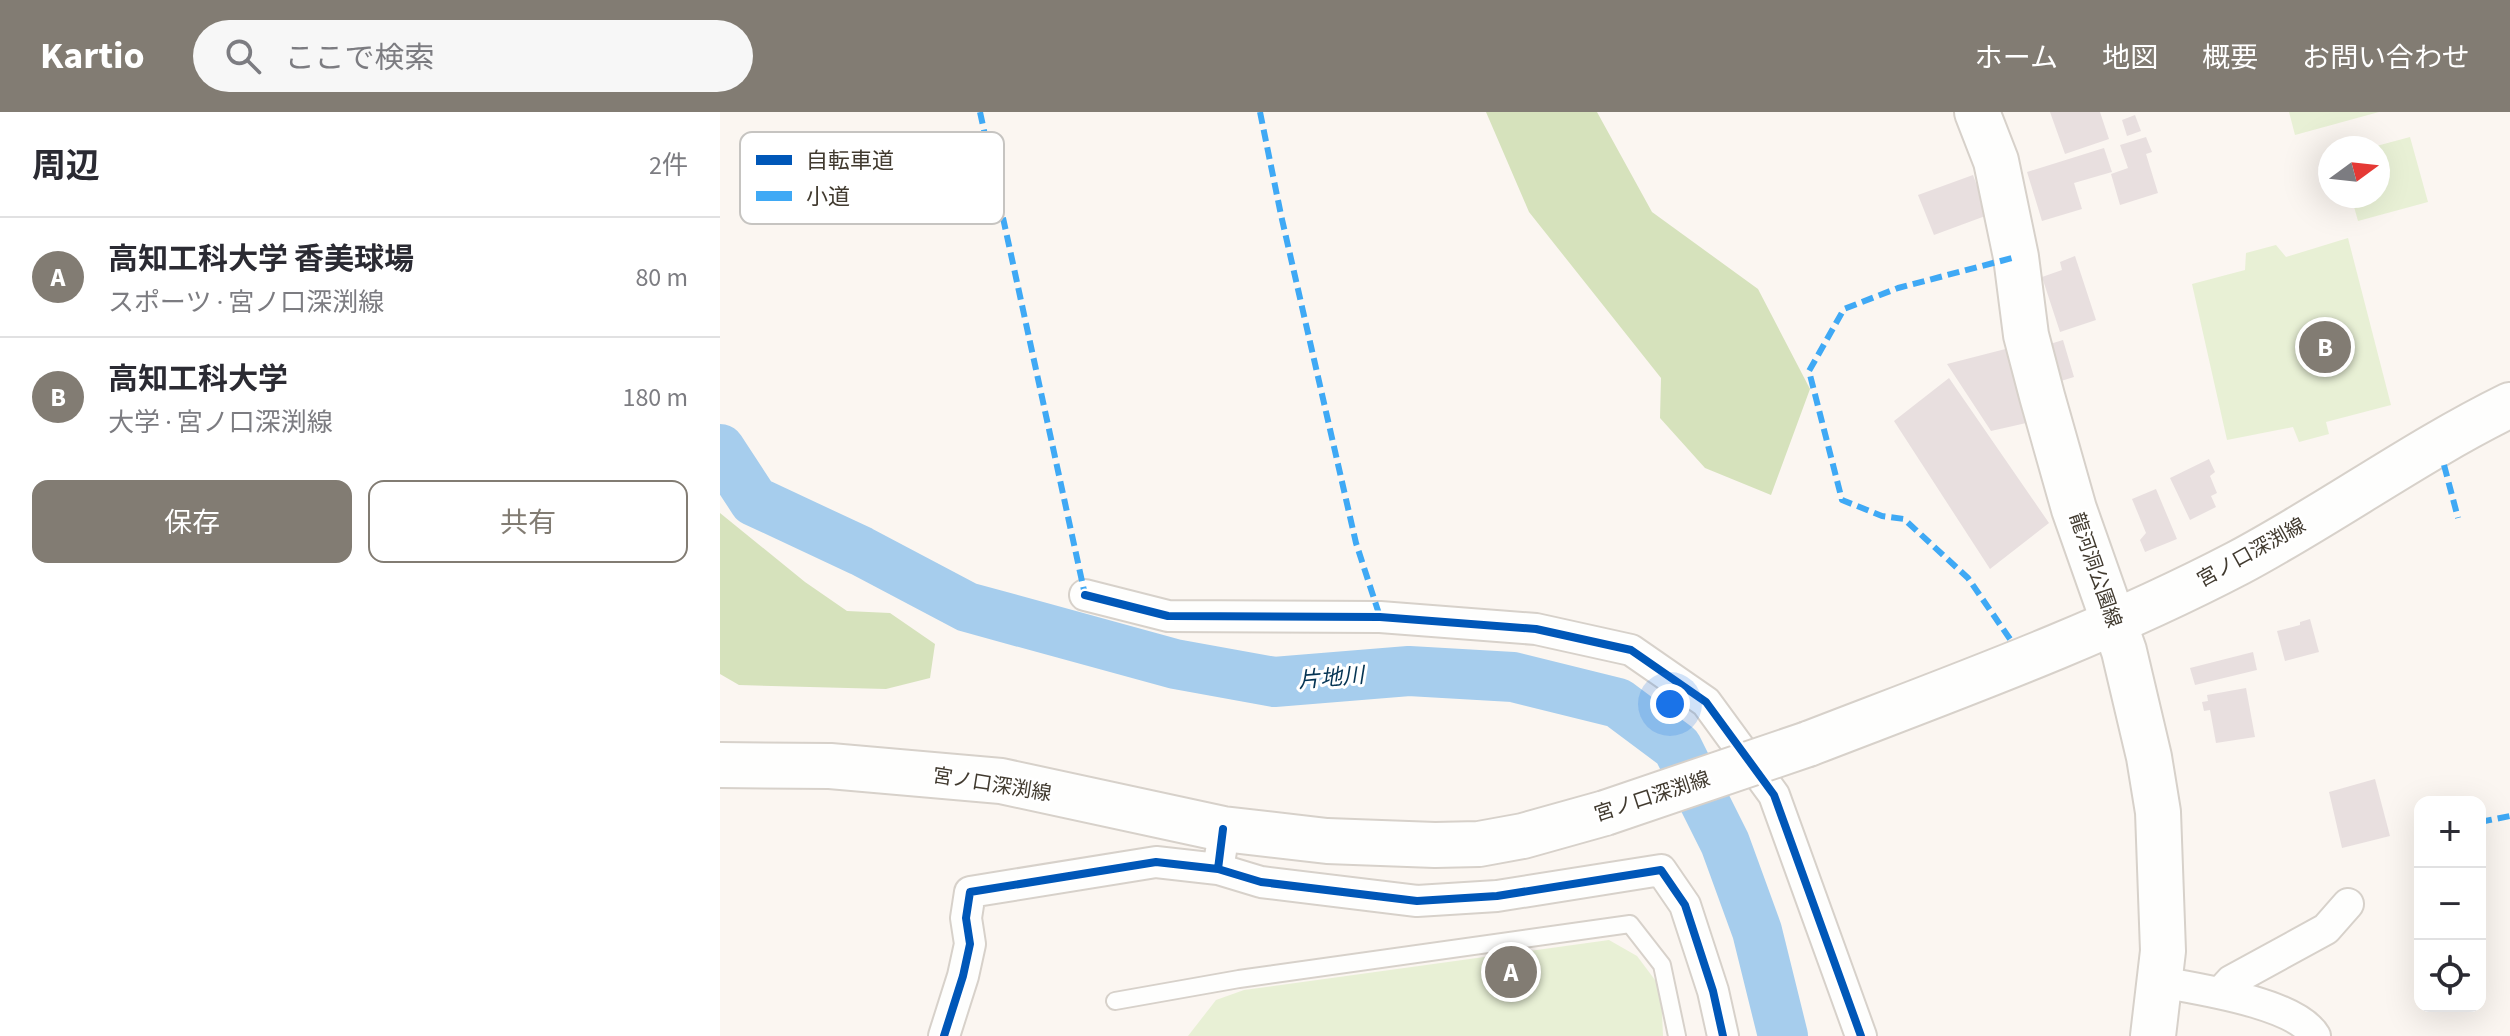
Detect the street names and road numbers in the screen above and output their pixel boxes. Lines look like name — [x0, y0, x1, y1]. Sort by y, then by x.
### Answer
street label: 龍河洞公園線 — [2062, 509, 2128, 632]
street label: 宮ノ口深渕線 — [2192, 512, 2311, 594]
street label: 宮ノ口深渕線 — [930, 762, 1053, 808]
street label: 宮ノ口深渕線 — [1591, 765, 1714, 829]

